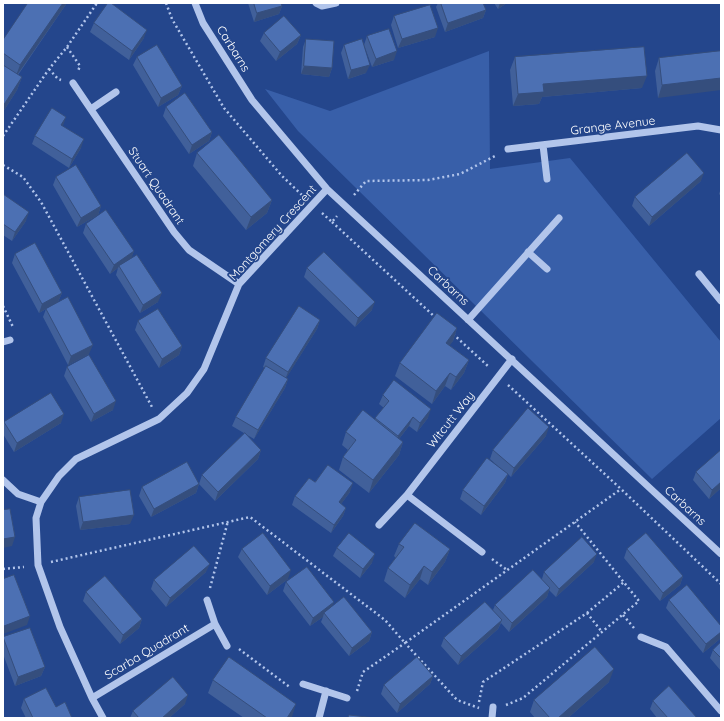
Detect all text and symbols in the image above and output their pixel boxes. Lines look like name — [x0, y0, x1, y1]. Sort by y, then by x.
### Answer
street label: Carbarns — [213, 23, 253, 75]
street label: Grange Avenue — [570, 114, 656, 138]
street label: Stuart Quadrant — [125, 145, 187, 227]
street label: Montgomery Crescent — [226, 182, 320, 284]
street label: Carbarns — [424, 263, 472, 309]
street label: Witcutt Way — [424, 389, 478, 451]
street label: Carbarns — [661, 483, 709, 529]
street label: Scarba Quadrant — [102, 621, 192, 683]

